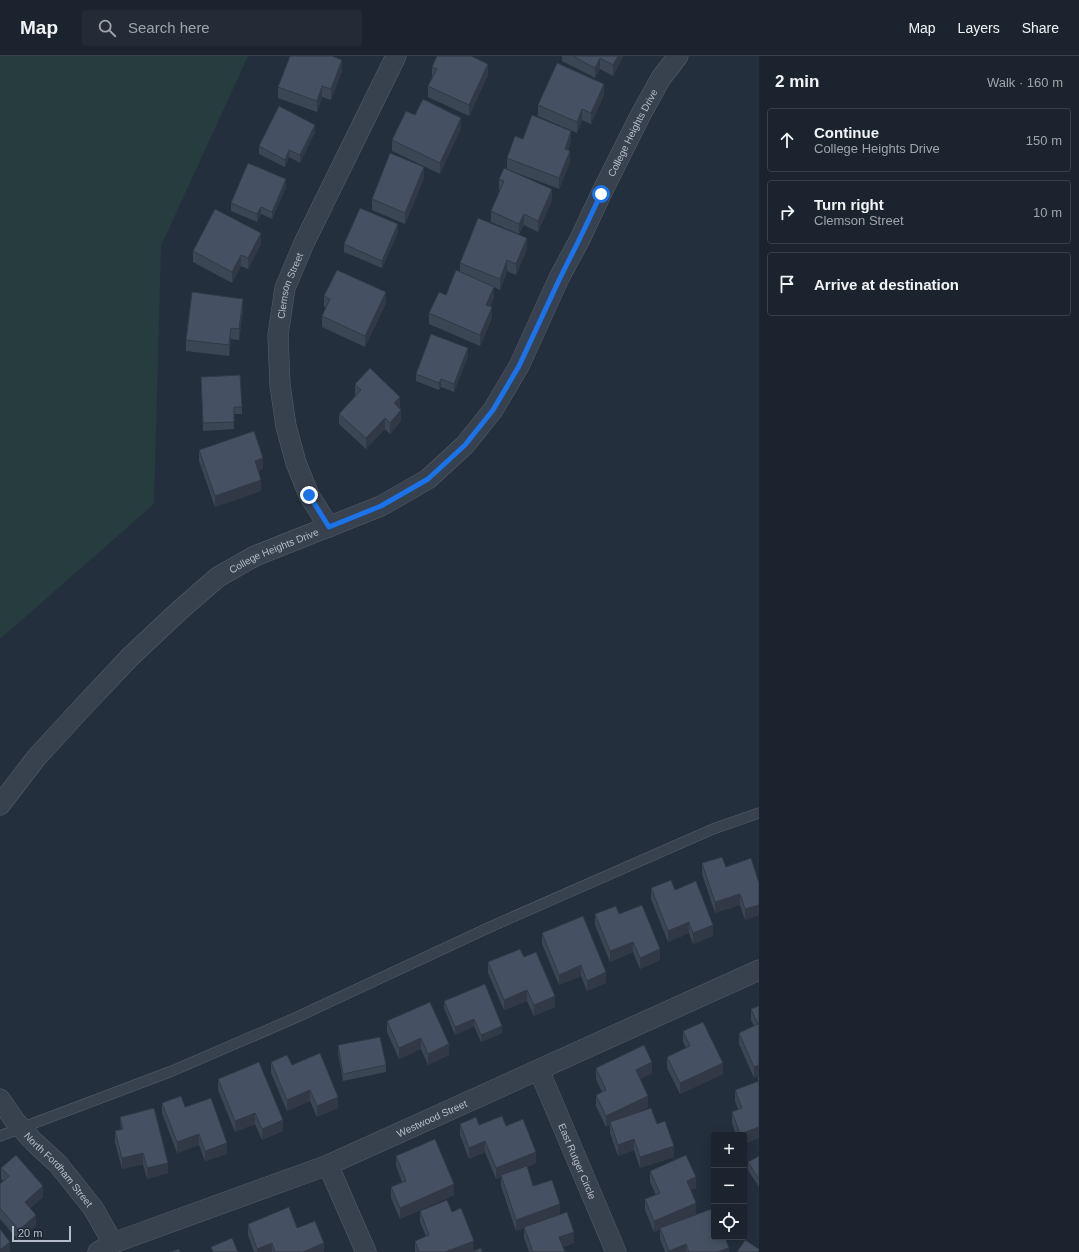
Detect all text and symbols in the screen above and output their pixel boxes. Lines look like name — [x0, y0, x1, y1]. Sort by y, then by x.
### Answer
search box — [82, 10, 362, 46]
text: Map — [20, 17, 58, 38]
icon: search — [96, 17, 118, 39]
text: Search here — [128, 19, 210, 36]
text: Map — [908, 20, 936, 36]
text: Layers — [958, 20, 1000, 36]
text: Share — [1022, 20, 1059, 36]
text: 2 min — [775, 72, 819, 91]
text: Walk · 160 m — [987, 75, 1063, 90]
street label: College Heights Drive — [605, 87, 660, 178]
text: Continue — [814, 124, 879, 141]
icon: ahead — [776, 129, 798, 151]
text: 150 m — [1026, 133, 1062, 148]
text: College Heights Drive — [814, 141, 940, 156]
route start — [592, 185, 610, 203]
text: Turn right — [814, 196, 884, 213]
icon: right — [776, 201, 798, 223]
text: 10 m — [1033, 205, 1062, 220]
text: Clemson Street — [814, 213, 904, 228]
street label: Clemson Street — [275, 251, 305, 320]
icon: arrive — [776, 273, 798, 295]
text: Arrive at destination — [814, 276, 959, 293]
route end — [300, 486, 318, 504]
street label: College Heights Drive — [227, 526, 320, 575]
street label: Westwood Street — [395, 1097, 469, 1139]
street label: East Rutger Circle — [557, 1122, 599, 1201]
street label: North Fordham Street — [22, 1130, 95, 1209]
map controls — [711, 1132, 747, 1240]
button: + — [711, 1132, 747, 1168]
button: − — [711, 1168, 747, 1204]
button: locate — [711, 1204, 747, 1240]
scale bar — [12, 1224, 71, 1243]
text: 20 m — [18, 1227, 42, 1239]

